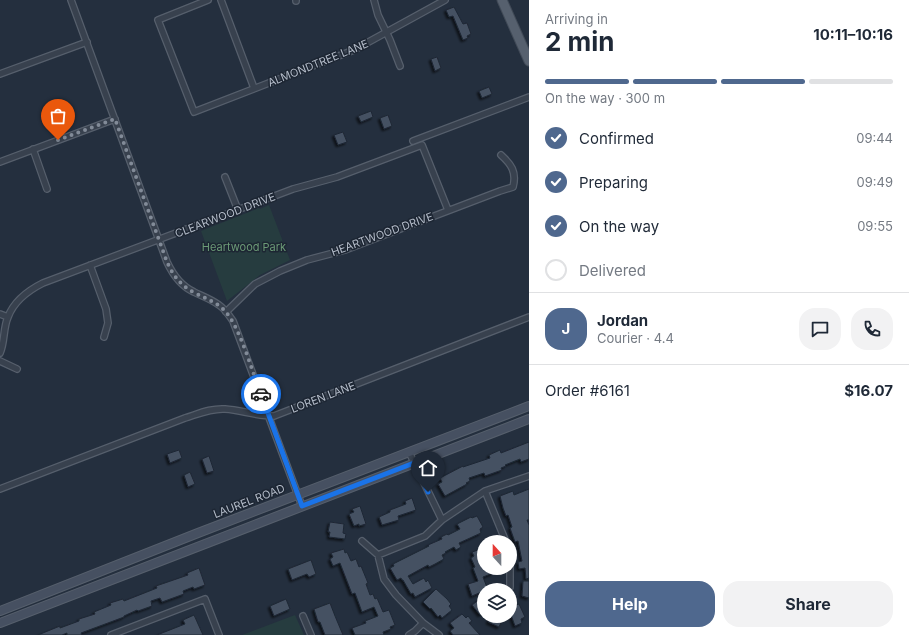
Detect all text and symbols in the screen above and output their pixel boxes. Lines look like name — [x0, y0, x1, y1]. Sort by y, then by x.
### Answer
text: Arriving in — [545, 11, 608, 27]
text: 10:11–10:16 — [813, 25, 893, 44]
text: 2 min — [545, 26, 615, 57]
street label: ALMONDTREE LANE — [266, 36, 370, 90]
text: On the way · 300 m — [545, 90, 665, 106]
pin — [41, 99, 75, 140]
icon: bag — [47, 105, 69, 127]
icon: check — [545, 127, 567, 149]
text: Confirmed — [579, 129, 654, 148]
text: 09:44 — [856, 130, 893, 146]
icon: check — [545, 171, 567, 193]
text: Preparing — [579, 173, 648, 192]
text: 09:49 — [857, 174, 893, 190]
street label: CLEARWOOD DRIVE — [173, 189, 277, 241]
street label: HEARTWOOD DRIVE — [329, 209, 435, 259]
icon: check — [545, 215, 567, 237]
text: On the way — [579, 217, 659, 236]
text: 09:55 — [857, 218, 893, 234]
park label: Heartwood Park — [202, 240, 286, 254]
text: Delivered — [579, 261, 646, 280]
button: chat — [799, 308, 841, 350]
button: phone — [851, 308, 893, 350]
text: Jordan — [597, 311, 648, 330]
text: J — [562, 319, 570, 338]
text: Courier · 4.4 — [597, 330, 674, 346]
courier — [241, 374, 281, 414]
street label: LOREN LANE — [289, 378, 357, 416]
text: Order #6161 — [545, 381, 630, 400]
text: $16.07 — [844, 381, 893, 400]
icon: car — [250, 383, 272, 405]
pin — [411, 451, 445, 492]
icon: home — [417, 457, 439, 479]
street label: LAUREL ROAD — [211, 481, 287, 521]
north arrow — [477, 535, 517, 575]
map controls — [477, 535, 517, 623]
button: Help — [545, 581, 715, 627]
button: Share — [723, 581, 893, 627]
button: layers — [477, 583, 517, 623]

